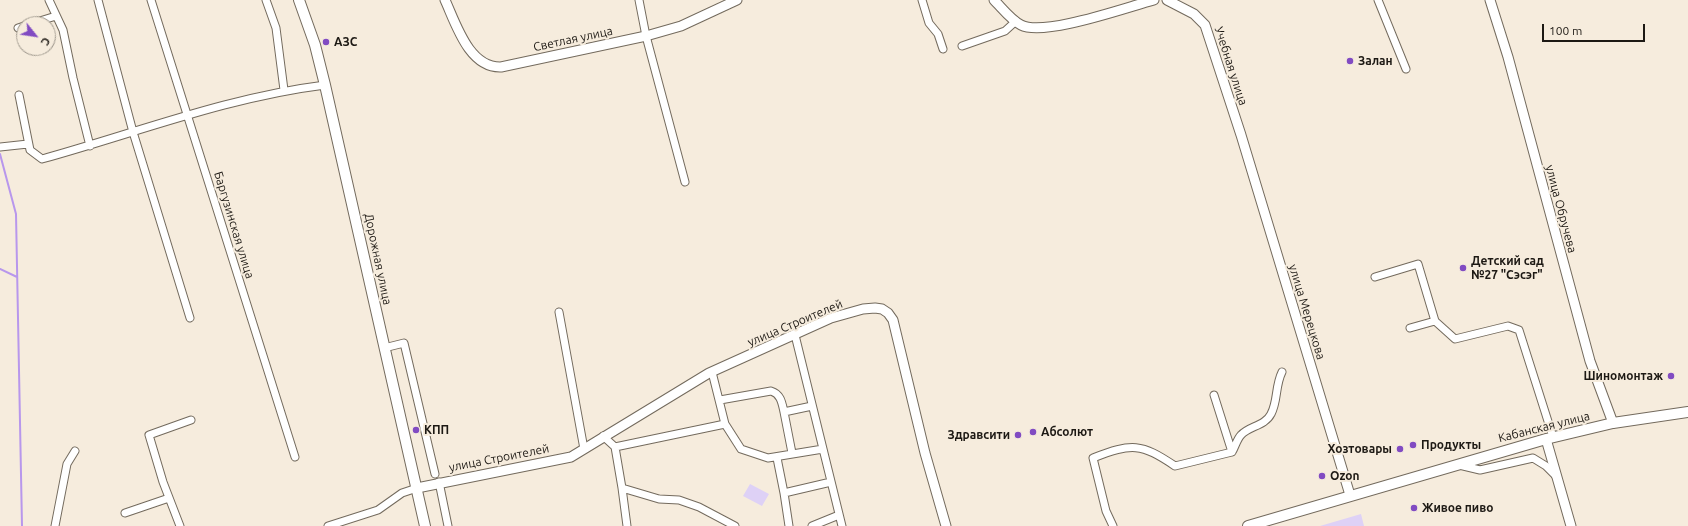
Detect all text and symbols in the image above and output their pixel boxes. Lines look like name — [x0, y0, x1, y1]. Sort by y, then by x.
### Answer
north arrow — [16, 16, 56, 56]
scale bar — [1544, 16, 1647, 42]
street label: Светлая улица — [532, 24, 614, 54]
text: 100 m — [1549, 24, 1582, 37]
street label: Учебная улица — [1211, 25, 1251, 107]
text: С — [39, 35, 52, 48]
place label: АЗС — [334, 35, 357, 49]
marker: АЗС — [321, 37, 331, 47]
place label: Залан — [1358, 54, 1393, 68]
marker: Залан — [1345, 56, 1355, 66]
street label: улица Обручева — [1542, 163, 1580, 255]
street label: Баргузинская улица — [211, 170, 257, 280]
street label: Дорожная улица — [361, 212, 395, 306]
place label: Детский сад №27 "Сэсэг" — [1471, 254, 1544, 282]
street label: улица Мерецкова — [1286, 263, 1328, 361]
marker: Детский сад №27 "Сэсэг" — [1458, 263, 1468, 273]
street label: улица Строителей — [745, 296, 845, 350]
place label: Шиномонтаж — [1583, 369, 1663, 383]
marker: Шиномонтаж — [1666, 371, 1676, 381]
street label: Кабанская улица — [1497, 409, 1591, 445]
place label: КПП — [424, 423, 449, 437]
marker: КПП — [411, 425, 421, 435]
place label: Абсолют — [1041, 425, 1093, 439]
marker: Абсолют — [1028, 427, 1038, 437]
place label: Здравсити — [948, 428, 1010, 442]
marker: Здравсити — [1013, 430, 1023, 440]
place label: Продукты — [1421, 438, 1481, 452]
marker: Продукты — [1408, 440, 1418, 450]
street label: улица Строителей — [448, 441, 550, 475]
place label: Хозтовары — [1328, 442, 1392, 456]
marker: Хозтовары — [1395, 444, 1405, 454]
place label: Ozon — [1330, 469, 1359, 483]
marker: Ozon — [1317, 471, 1327, 481]
place label: Живое пиво — [1422, 501, 1493, 515]
marker: Живое пиво — [1409, 503, 1419, 513]

